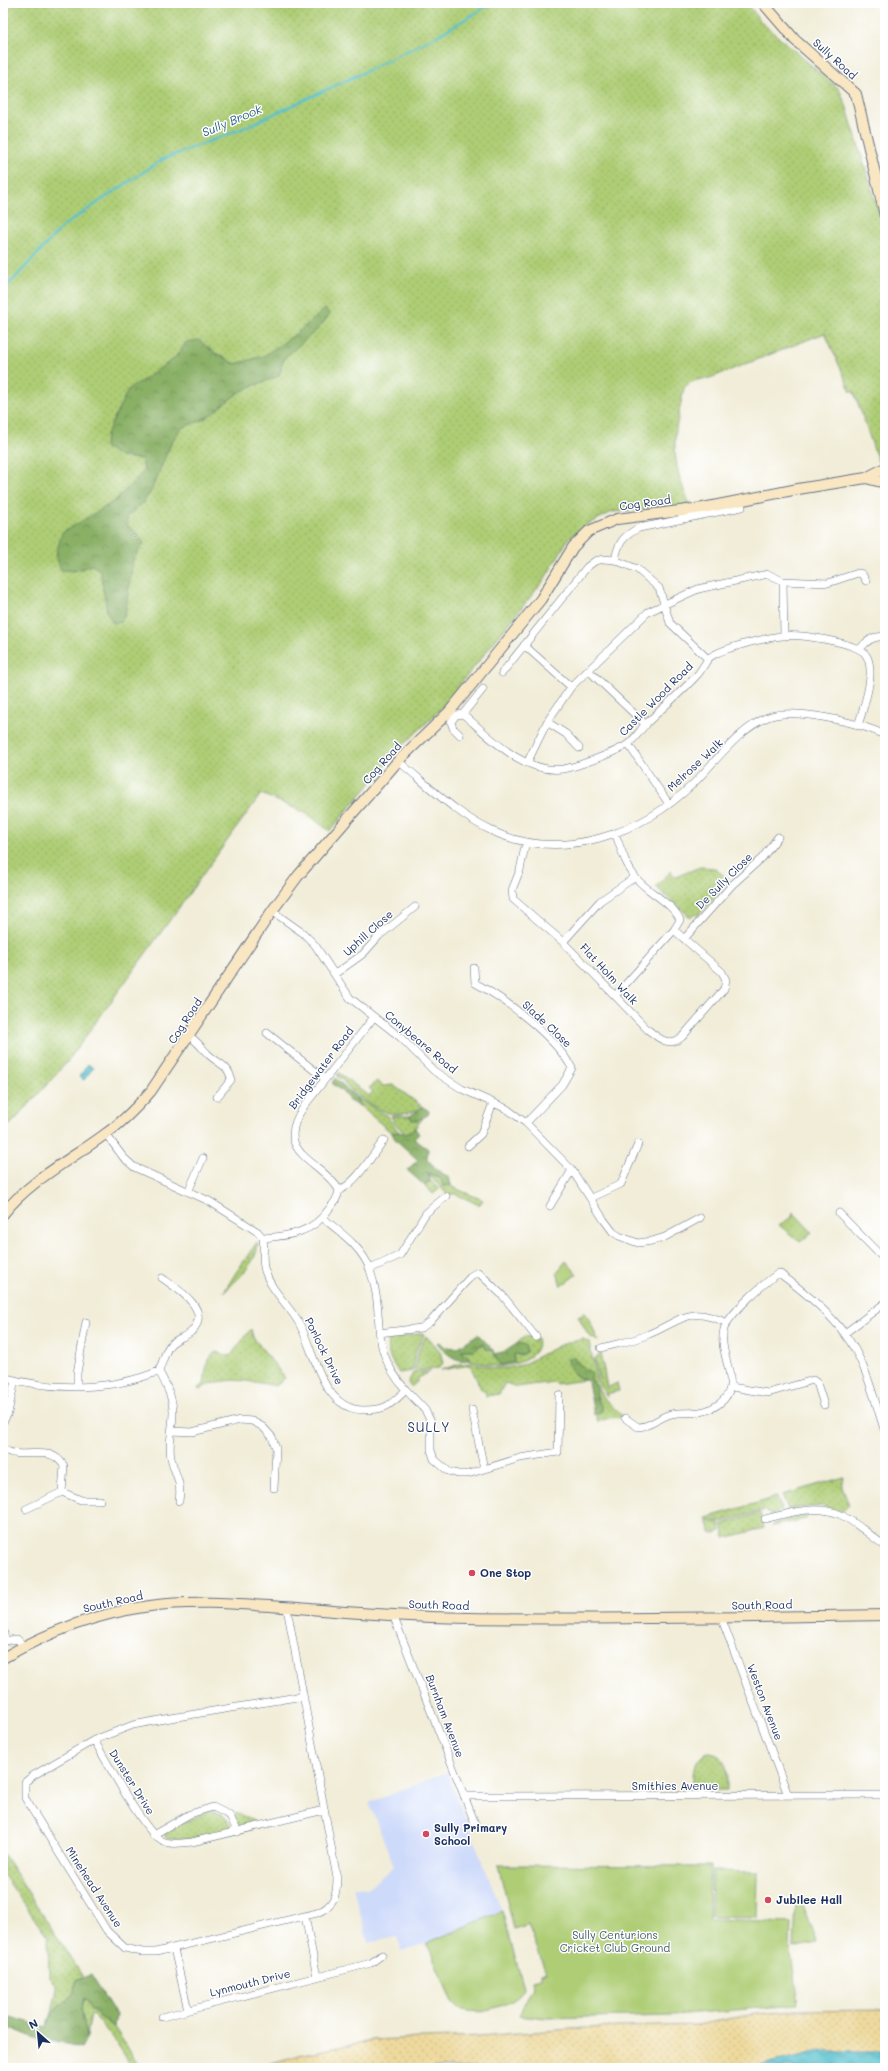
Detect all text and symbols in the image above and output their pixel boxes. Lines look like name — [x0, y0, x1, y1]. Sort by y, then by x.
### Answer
street label: Sully Road — [810, 35, 861, 82]
water label: Sully Brook — [199, 100, 265, 140]
street label: Cog Road — [618, 491, 672, 514]
street label: Castle Wood Road — [615, 658, 696, 739]
street label: Melrose Walk — [664, 735, 726, 794]
street label: Cog Road — [359, 738, 405, 787]
street label: De Sully Close — [692, 849, 755, 912]
street label: Uphill Close — [340, 906, 396, 959]
street label: Flat Holm Walk — [577, 940, 642, 1008]
street label: Cog Road — [164, 995, 205, 1046]
street label: Slade Close — [519, 997, 575, 1051]
street label: Conybeare Road — [382, 1007, 461, 1076]
street label: Bridgewater Road — [285, 1023, 357, 1112]
street label: Porlock Drive — [302, 1315, 347, 1387]
district label: SULLY — [407, 1418, 451, 1435]
place label: One Stop — [480, 1565, 531, 1580]
marker: One Stop — [467, 1568, 477, 1578]
street label: South Road — [82, 1587, 144, 1616]
street label: South Road — [408, 1596, 470, 1613]
street label: South Road — [732, 1596, 792, 1613]
street label: Weston Avenue — [744, 1661, 787, 1742]
street label: Burnham Avenue — [423, 1672, 468, 1760]
street label: Dunster Drive — [106, 1746, 159, 1818]
street label: Smithies Avenue — [632, 1778, 718, 1793]
place label: Sully Primary School — [434, 1820, 507, 1848]
marker: Sully Primary School — [421, 1829, 431, 1839]
street label: Minehead Avenue — [63, 1843, 126, 1930]
place label: Jubilee Hall — [776, 1892, 842, 1907]
marker: Jubilee Hall — [763, 1895, 773, 1905]
park label: Sully Centurions Cricket Club Ground — [560, 1927, 670, 1955]
street label: Lynmouth Drive — [208, 1965, 292, 2000]
north arrow — [18, 2013, 58, 2053]
text: N — [26, 2015, 40, 2032]

